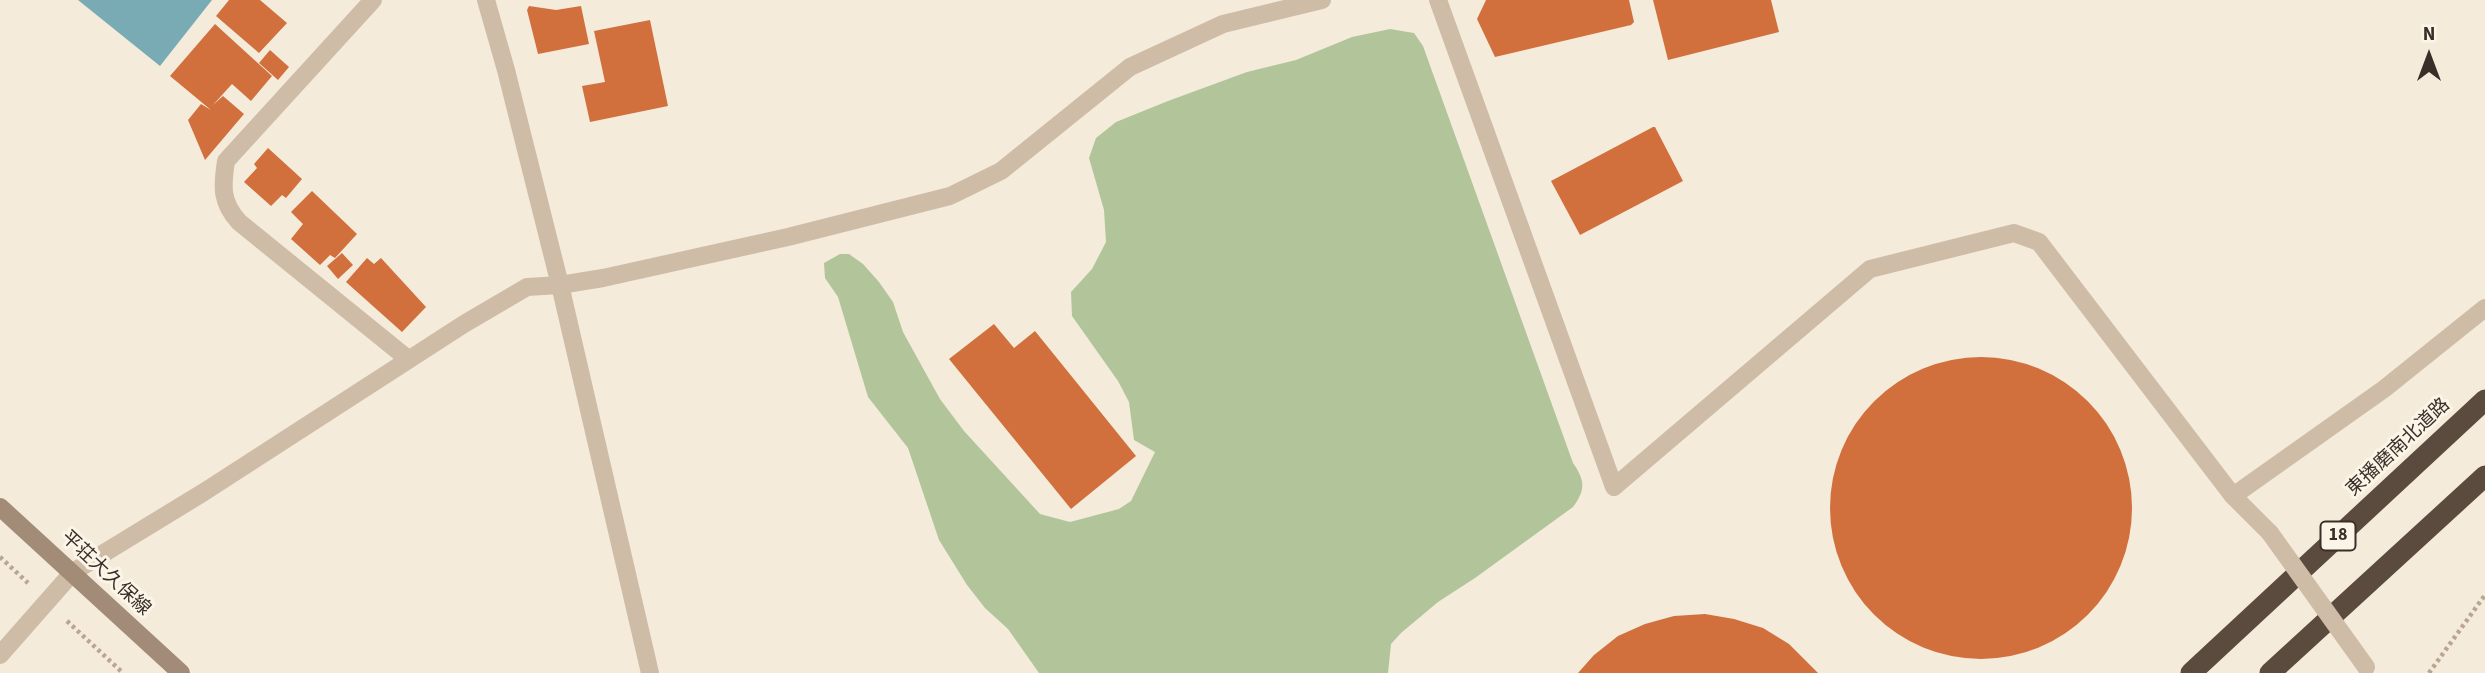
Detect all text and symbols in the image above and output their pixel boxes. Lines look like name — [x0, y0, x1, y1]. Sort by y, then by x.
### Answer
north arrow — [2394, 21, 2464, 91]
text: N — [2423, 21, 2435, 48]
street label: 東播磨南北道路 — [2343, 394, 2455, 502]
road number: 18 — [2320, 522, 2356, 550]
street label: 平荘大久保線 — [56, 527, 154, 621]

